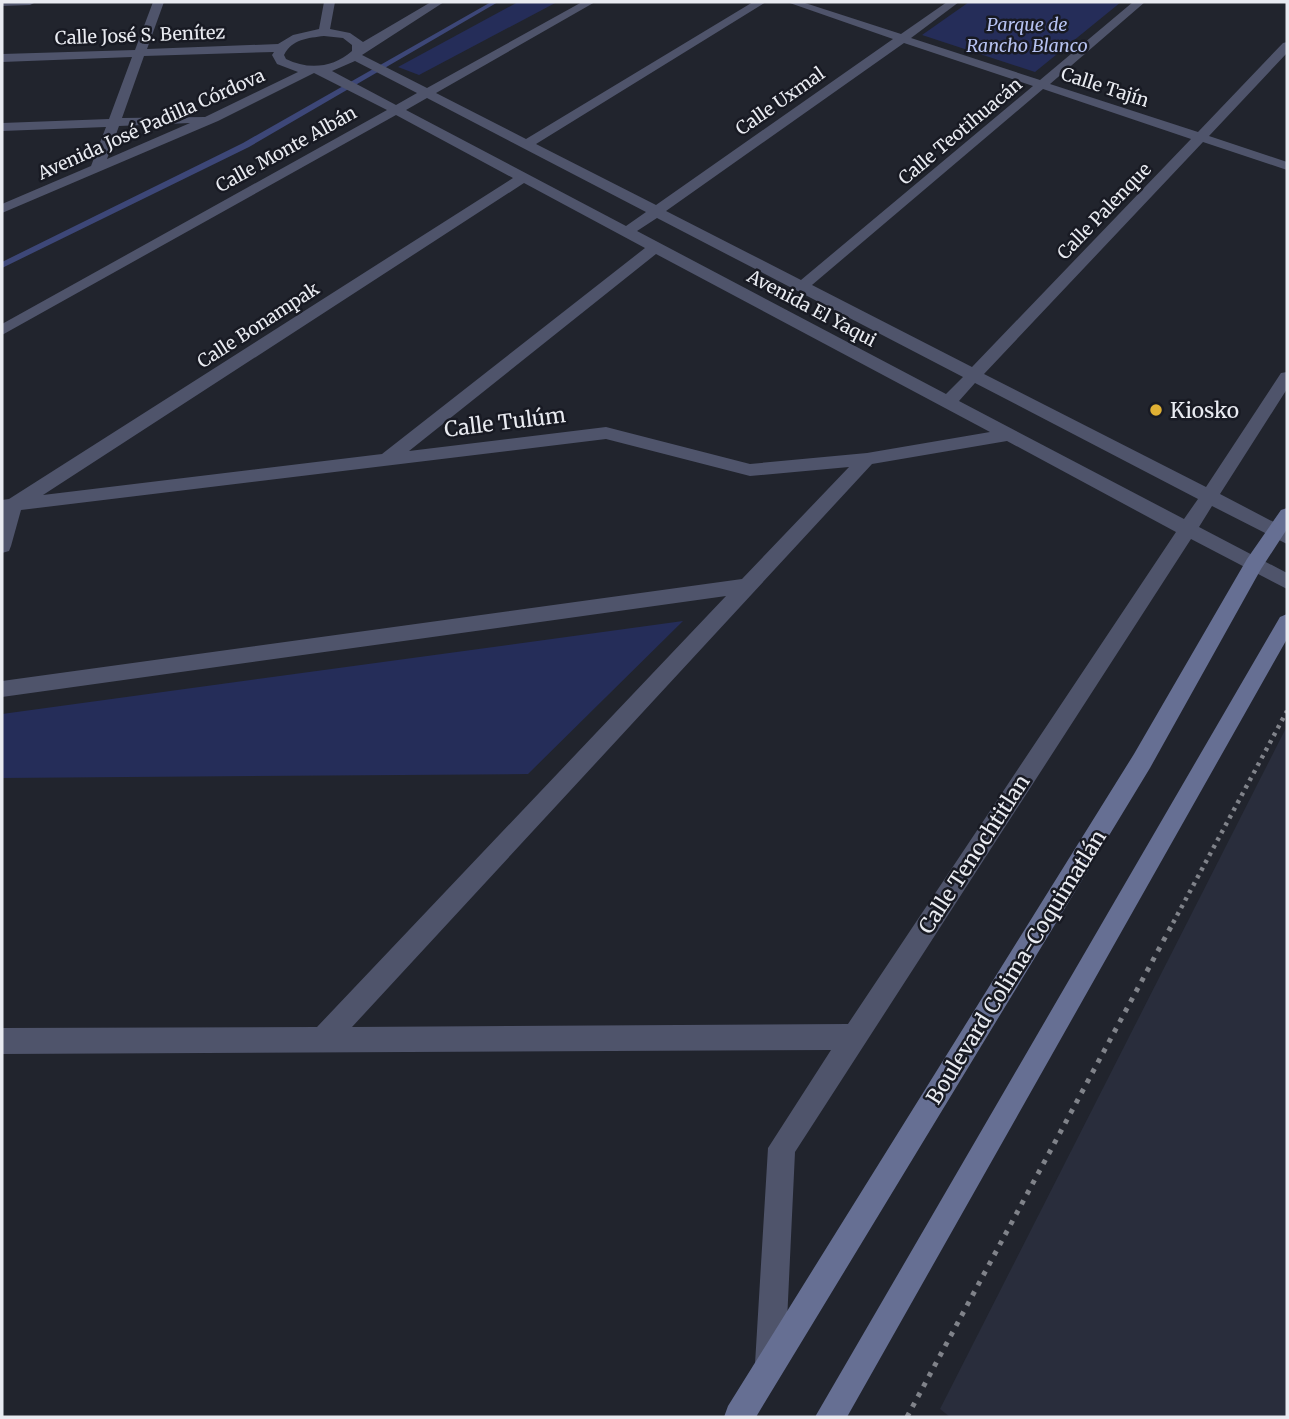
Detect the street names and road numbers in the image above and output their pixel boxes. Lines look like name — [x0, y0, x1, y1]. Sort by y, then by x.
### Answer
street label: Calle José S. Benítez — [54, 21, 226, 49]
street label: Calle Uxmal — [731, 62, 829, 140]
street label: Calle Tajín — [1058, 62, 1152, 112]
street label: Avenida José Padilla Córdova — [33, 63, 269, 185]
street label: Calle Teotihuacán — [893, 72, 1027, 190]
street label: Calle Monte Albán — [212, 101, 361, 197]
street label: Calle Palenque — [1052, 158, 1156, 264]
street label: Avenida El Yaqui — [743, 264, 881, 352]
street label: Calle Bonampak — [193, 277, 324, 373]
street label: Calle Tulúm — [443, 401, 567, 443]
street label: Calle Tenochtitlan — [912, 769, 1036, 939]
street label: Boulevard Colima-Coquimatlán — [920, 825, 1112, 1109]

